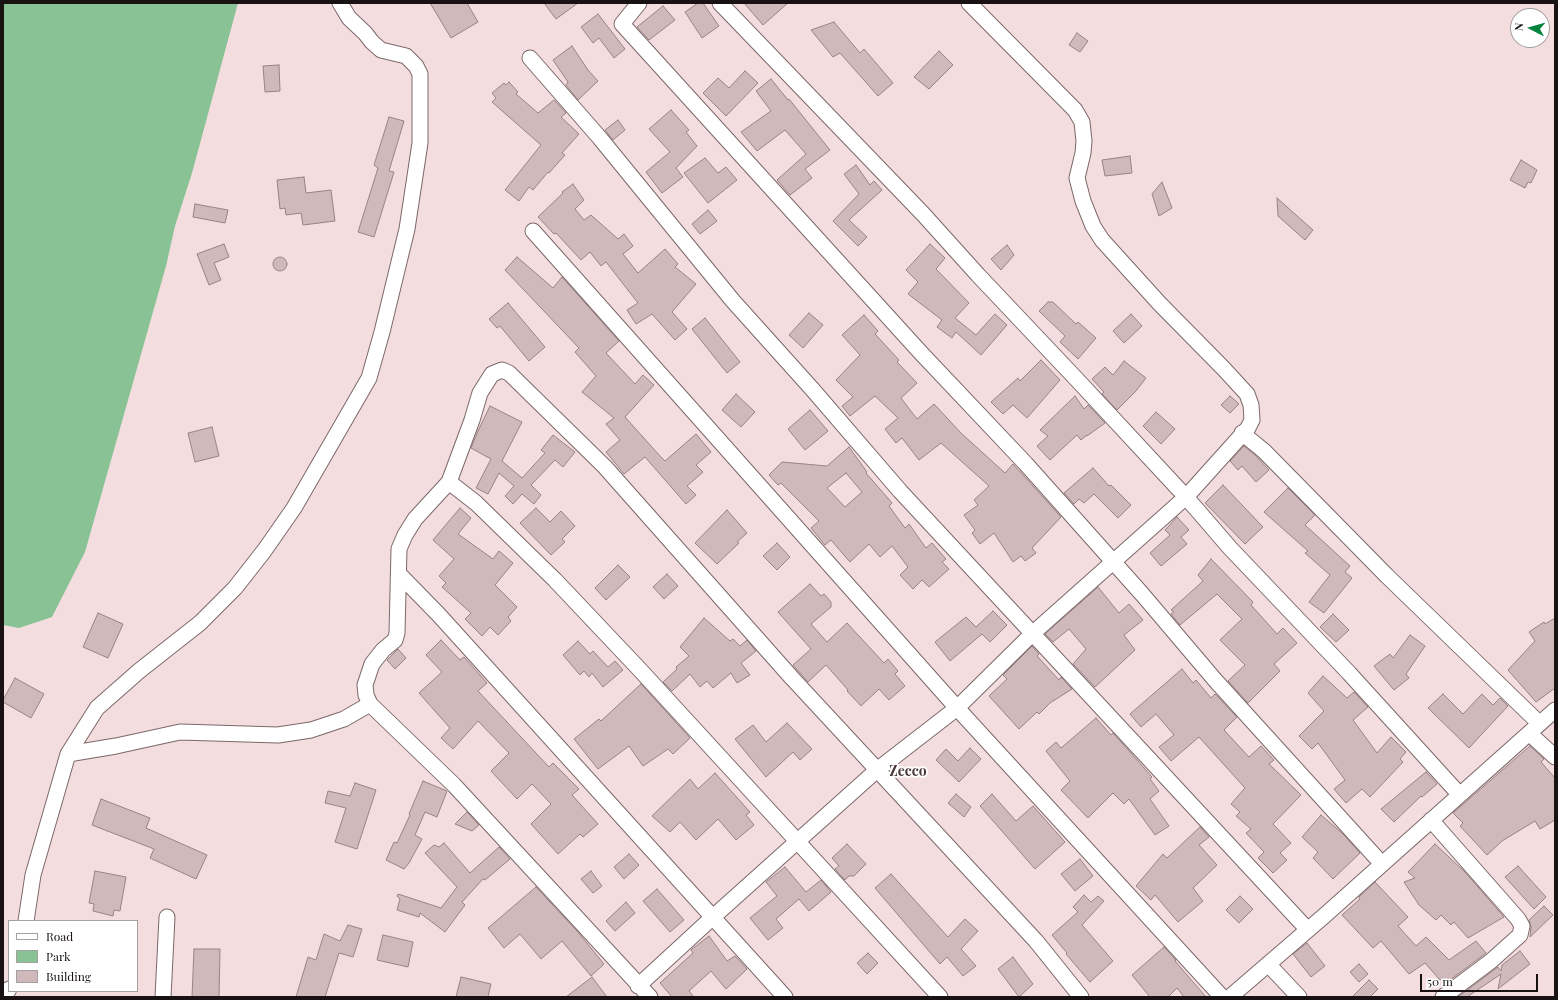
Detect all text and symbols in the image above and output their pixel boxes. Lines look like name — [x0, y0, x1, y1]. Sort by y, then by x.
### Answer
north arrow — [1510, 8, 1550, 48]
text: N — [1511, 22, 1526, 32]
district label: Zecco — [889, 764, 927, 780]
legend — [8, 920, 138, 992]
text: Road — [46, 928, 73, 944]
text: Park — [46, 948, 71, 964]
scale bar — [1422, 966, 1540, 992]
text: Building — [46, 968, 91, 984]
text: 50 m — [1427, 973, 1453, 989]

